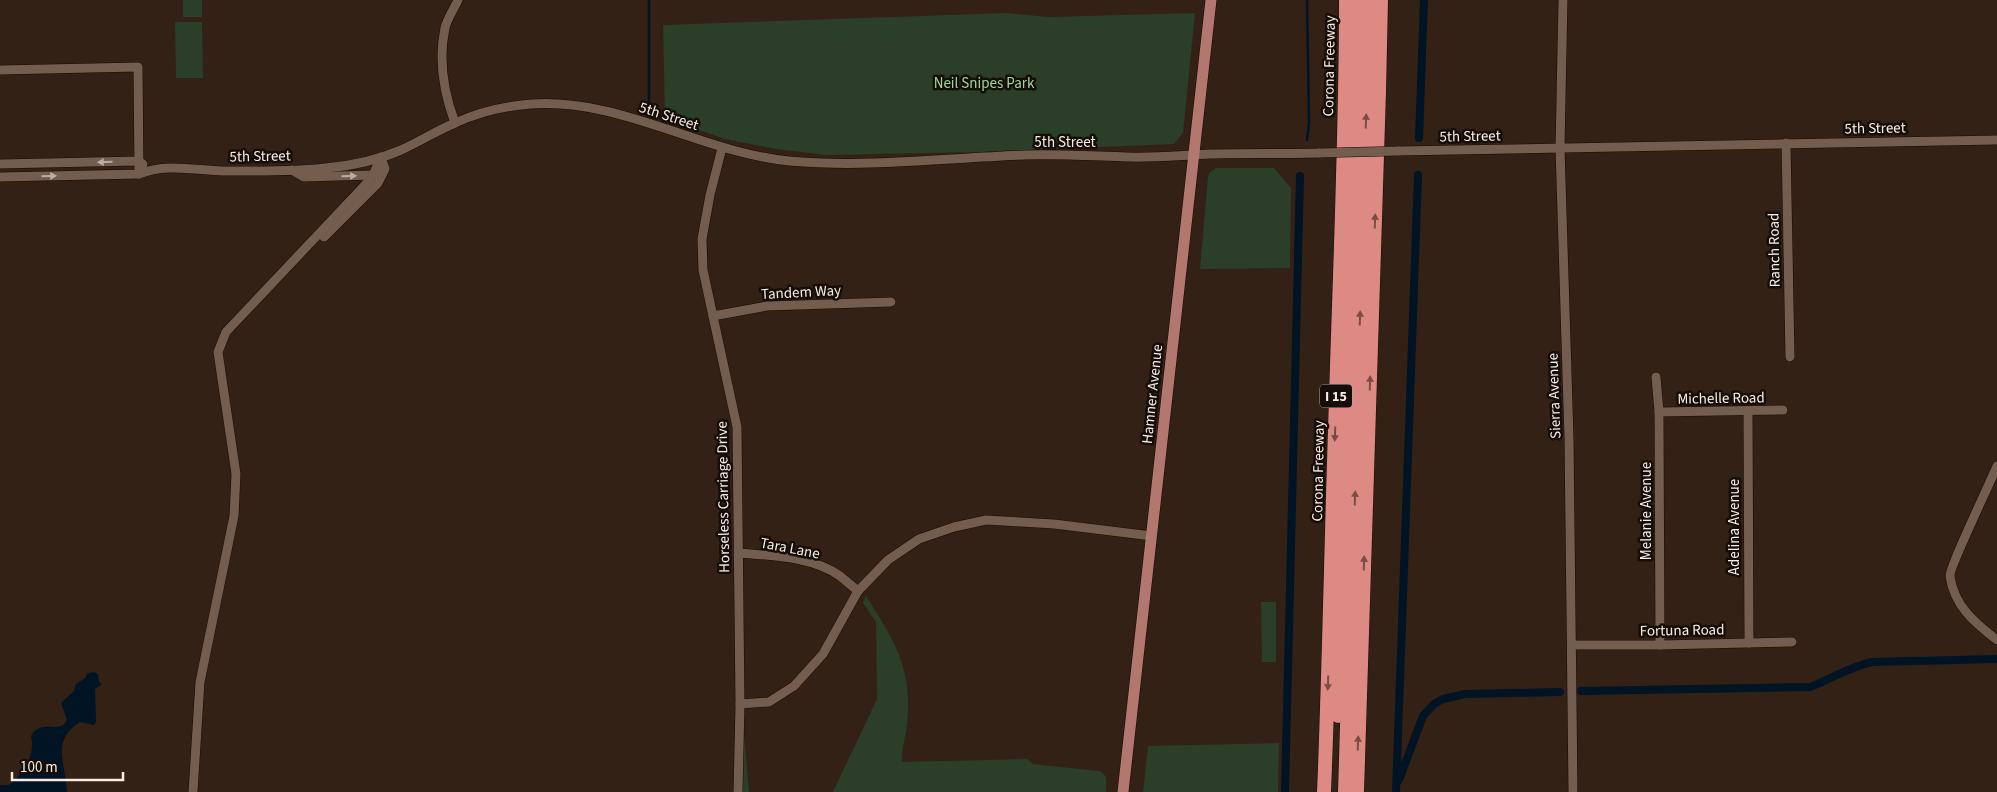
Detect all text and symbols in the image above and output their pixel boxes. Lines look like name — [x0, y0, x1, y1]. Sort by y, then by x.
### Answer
street label: Corona Freeway — [1318, 15, 1341, 117]
park label: Neil Snipes Park — [934, 73, 1035, 94]
street label: 5th Street — [636, 97, 701, 136]
one-way arrow — [1362, 113, 1370, 129]
street label: 5th Street — [1844, 117, 1906, 140]
street label: 5th Street — [1439, 125, 1501, 148]
street label: 5th Street — [1034, 132, 1096, 153]
street label: 5th Street — [229, 145, 291, 168]
one-way arrow — [97, 158, 113, 166]
one-way arrow — [41, 172, 57, 180]
one-way arrow — [341, 172, 357, 180]
one-way arrow — [1371, 213, 1379, 229]
street label: Ranch Road — [1763, 213, 1786, 287]
street label: Tandem Way — [761, 280, 842, 305]
one-way arrow — [1356, 310, 1364, 326]
street label: Hamner Avenue — [1137, 343, 1168, 445]
street label: Sierra Avenue — [1543, 353, 1566, 439]
one-way arrow — [1366, 375, 1374, 391]
road number: I 15 — [1320, 384, 1352, 408]
street label: Michelle Road — [1677, 387, 1765, 410]
street label: Corona Freeway — [1307, 420, 1330, 522]
street label: Horseless Carriage Drive — [712, 421, 735, 573]
one-way arrow — [1330, 426, 1338, 442]
street label: Melanie Avenue — [1636, 462, 1657, 560]
street label: Adelina Avenue — [1724, 479, 1745, 575]
one-way arrow — [1351, 490, 1359, 506]
street label: Tara Lane — [758, 532, 822, 565]
one-way arrow — [1360, 555, 1368, 571]
street label: Fortuna Road — [1639, 619, 1725, 642]
one-way arrow — [1324, 676, 1332, 692]
one-way arrow — [1355, 735, 1363, 751]
scale bar — [12, 750, 124, 782]
text: 100 m — [20, 757, 58, 778]

